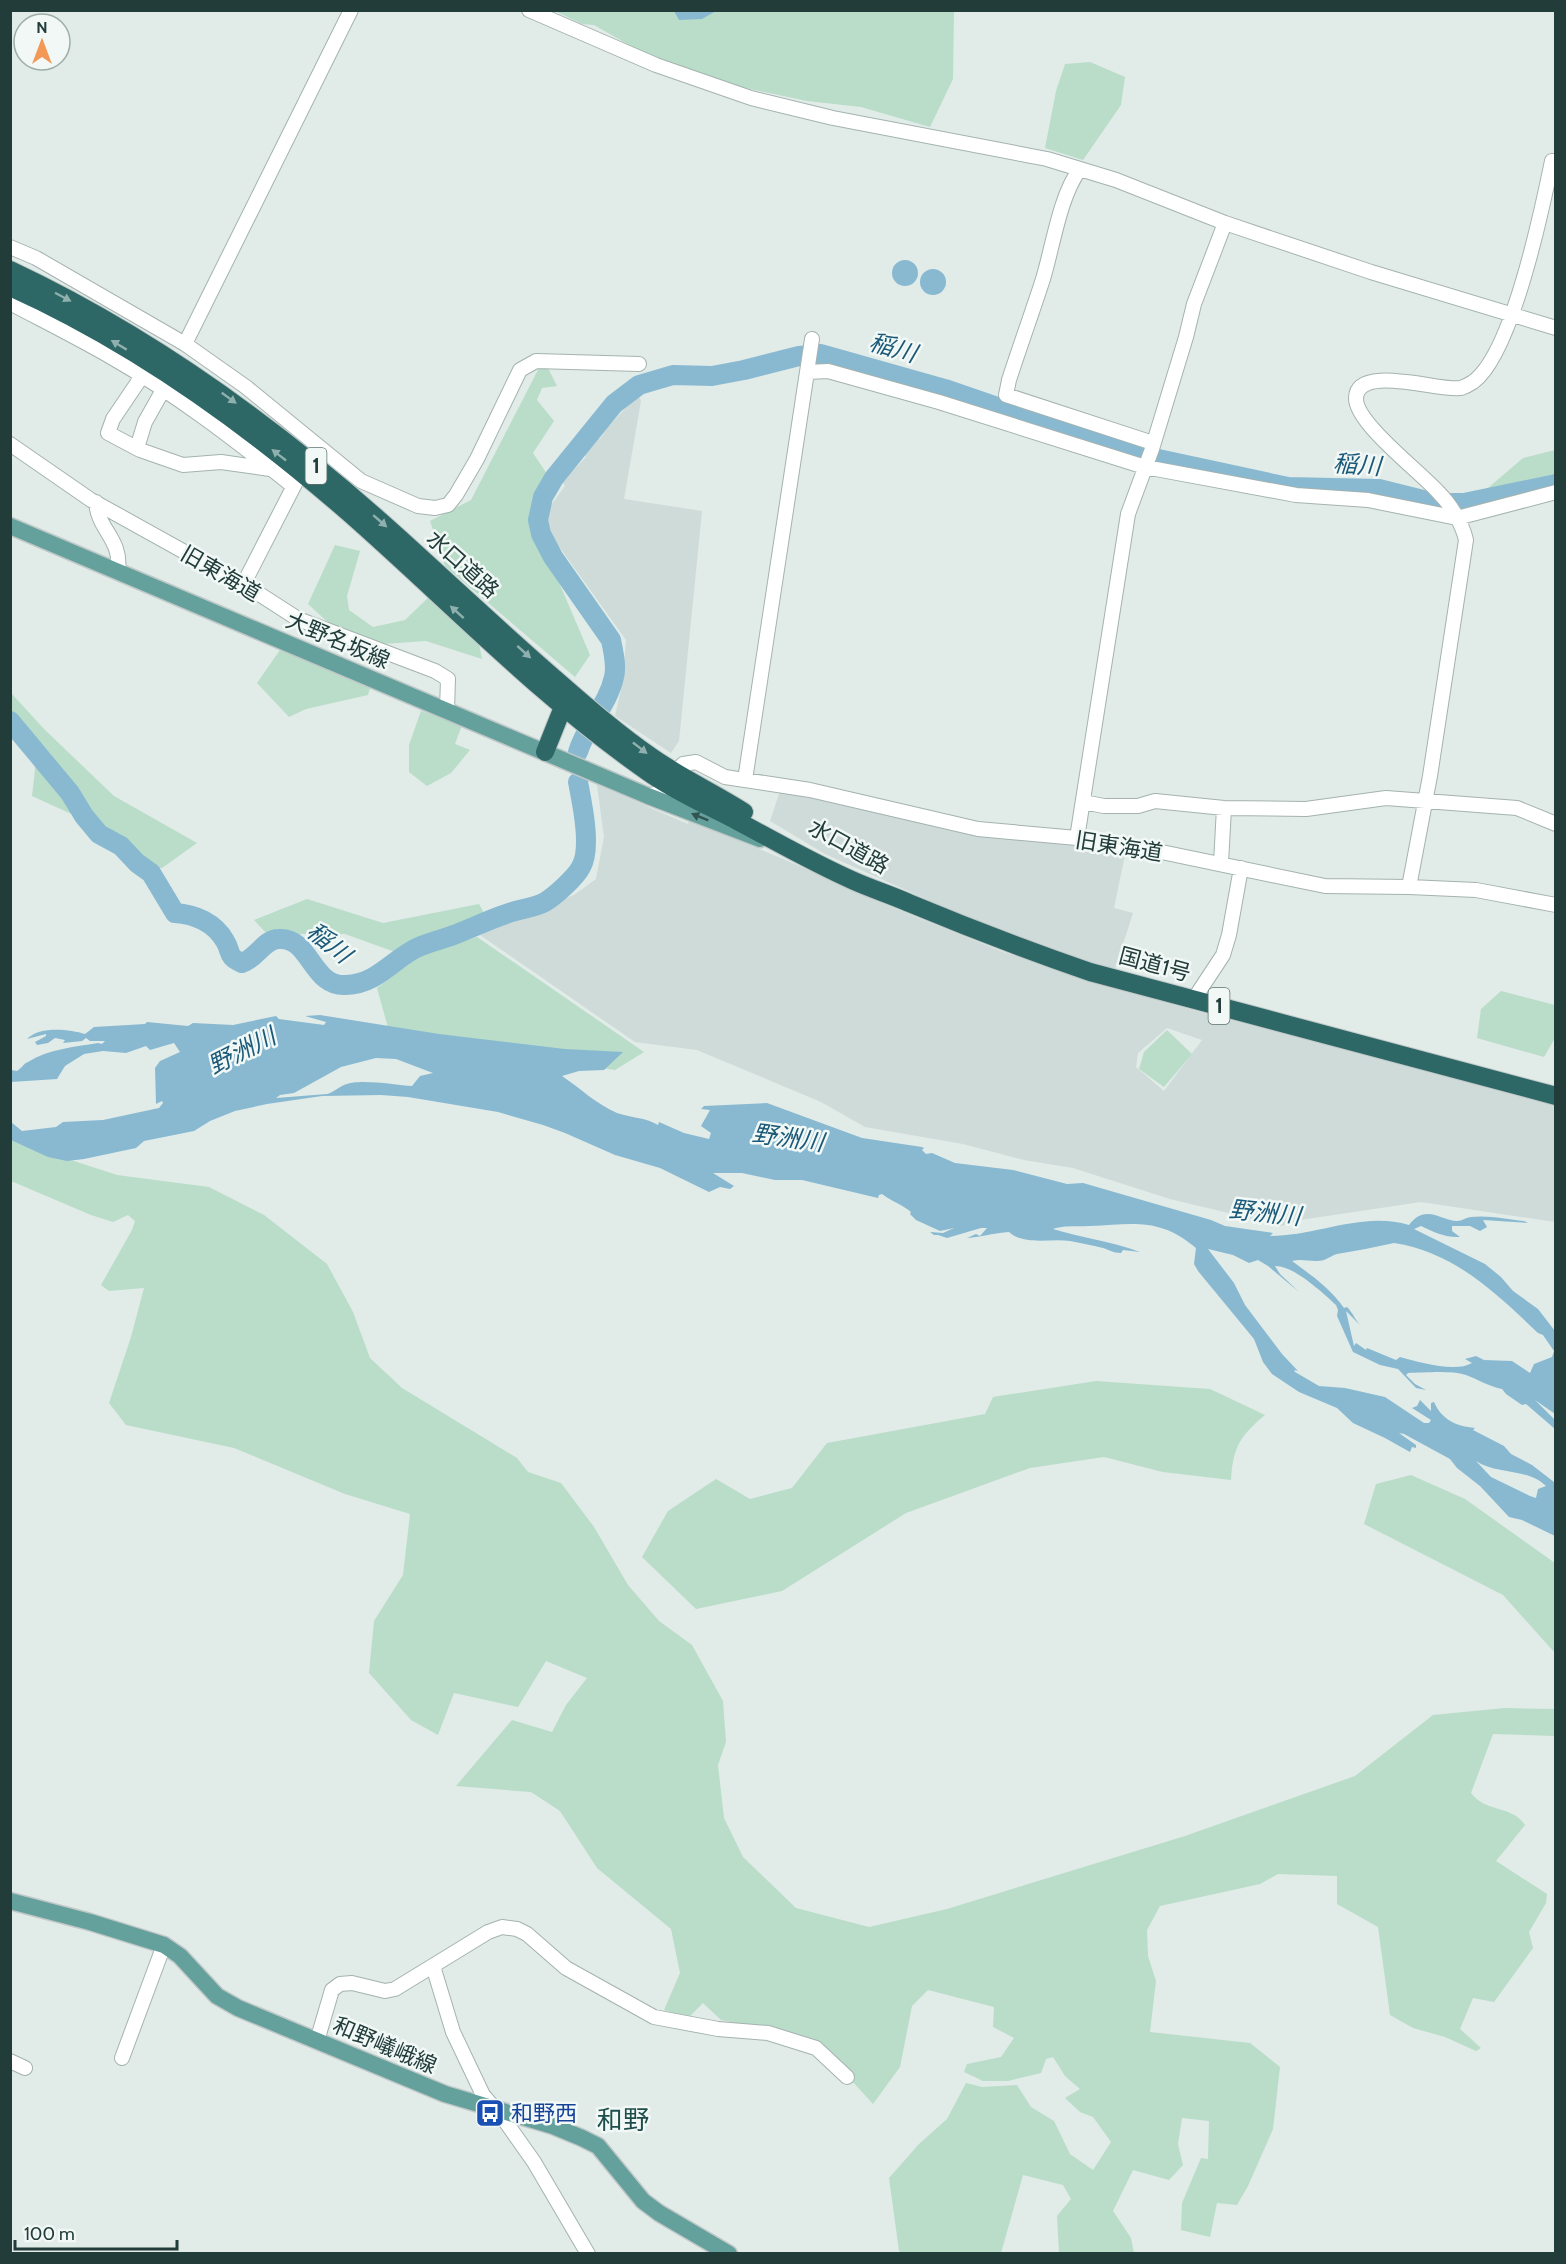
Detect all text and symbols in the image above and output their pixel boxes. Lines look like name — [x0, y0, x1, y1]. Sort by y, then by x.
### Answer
north arrow — [12, 12, 72, 72]
text: N — [36, 18, 48, 37]
one-way arrow — [54, 292, 71, 302]
water label: 稲川 — [866, 327, 923, 369]
one-way arrow — [111, 339, 127, 350]
one-way arrow — [220, 392, 236, 404]
road number: 1 — [306, 448, 326, 484]
water label: 稲川 — [1332, 448, 1385, 481]
one-way arrow — [272, 449, 287, 461]
one-way arrow — [372, 514, 387, 527]
street label: 水口道路 — [421, 525, 504, 604]
street label: 旧東海道 — [176, 540, 266, 607]
one-way arrow — [450, 605, 464, 619]
street label: 大野名坂線 — [282, 607, 394, 674]
one-way arrow — [517, 645, 532, 659]
one-way arrow — [632, 742, 648, 754]
one-way arrow — [691, 812, 709, 821]
street label: 水口道路 — [804, 813, 894, 880]
street label: 旧東海道 — [1073, 826, 1164, 867]
water label: 稲川 — [302, 916, 359, 971]
street label: 国道1号 — [1116, 942, 1194, 987]
road number: 1 — [1208, 988, 1230, 1024]
water label: 野洲川 — [203, 1020, 283, 1080]
water label: 野洲川 — [750, 1118, 829, 1157]
water label: 野洲川 — [1228, 1194, 1305, 1231]
street label: 和野嶬峨線 — [329, 2012, 441, 2079]
bus stop icon: 和野西 — [474, 2097, 506, 2129]
place label: 和野西 — [511, 2100, 577, 2127]
district label: 和野 — [597, 2104, 649, 2136]
scale bar — [15, 2213, 177, 2251]
text: 100 m — [24, 2223, 75, 2245]

